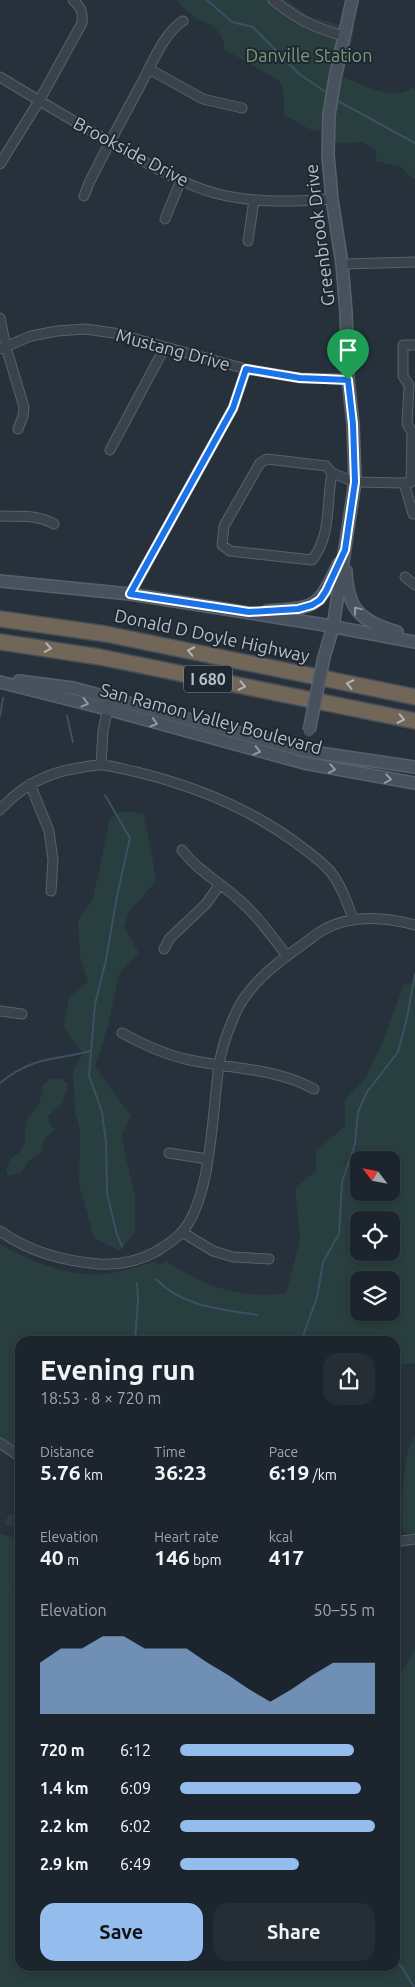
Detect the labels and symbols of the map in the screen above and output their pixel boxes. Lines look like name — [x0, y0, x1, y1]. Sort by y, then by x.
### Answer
park label: Danville Station — [246, 45, 372, 65]
street label: Brookside Drive — [70, 112, 193, 190]
street label: Greenbrook Drive — [300, 163, 338, 307]
street label: Mustang Drive — [114, 324, 233, 374]
pin — [327, 329, 369, 380]
street label: Donald D Doyle Highway — [113, 605, 312, 666]
one-way arrow — [354, 606, 363, 616]
one-way arrow — [45, 642, 53, 653]
one-way arrow — [187, 646, 195, 657]
road number: I 680 — [184, 666, 232, 692]
street label: San Ramon Valley Boulevard — [98, 679, 324, 757]
one-way arrow — [346, 679, 355, 690]
one-way arrow — [238, 680, 247, 690]
one-way arrow — [80, 697, 89, 708]
one-way arrow — [397, 713, 406, 723]
one-way arrow — [149, 717, 158, 727]
one-way arrow — [253, 745, 262, 756]
one-way arrow — [328, 763, 337, 774]
one-way arrow — [384, 773, 392, 783]
north arrow — [350, 1151, 400, 1201]

